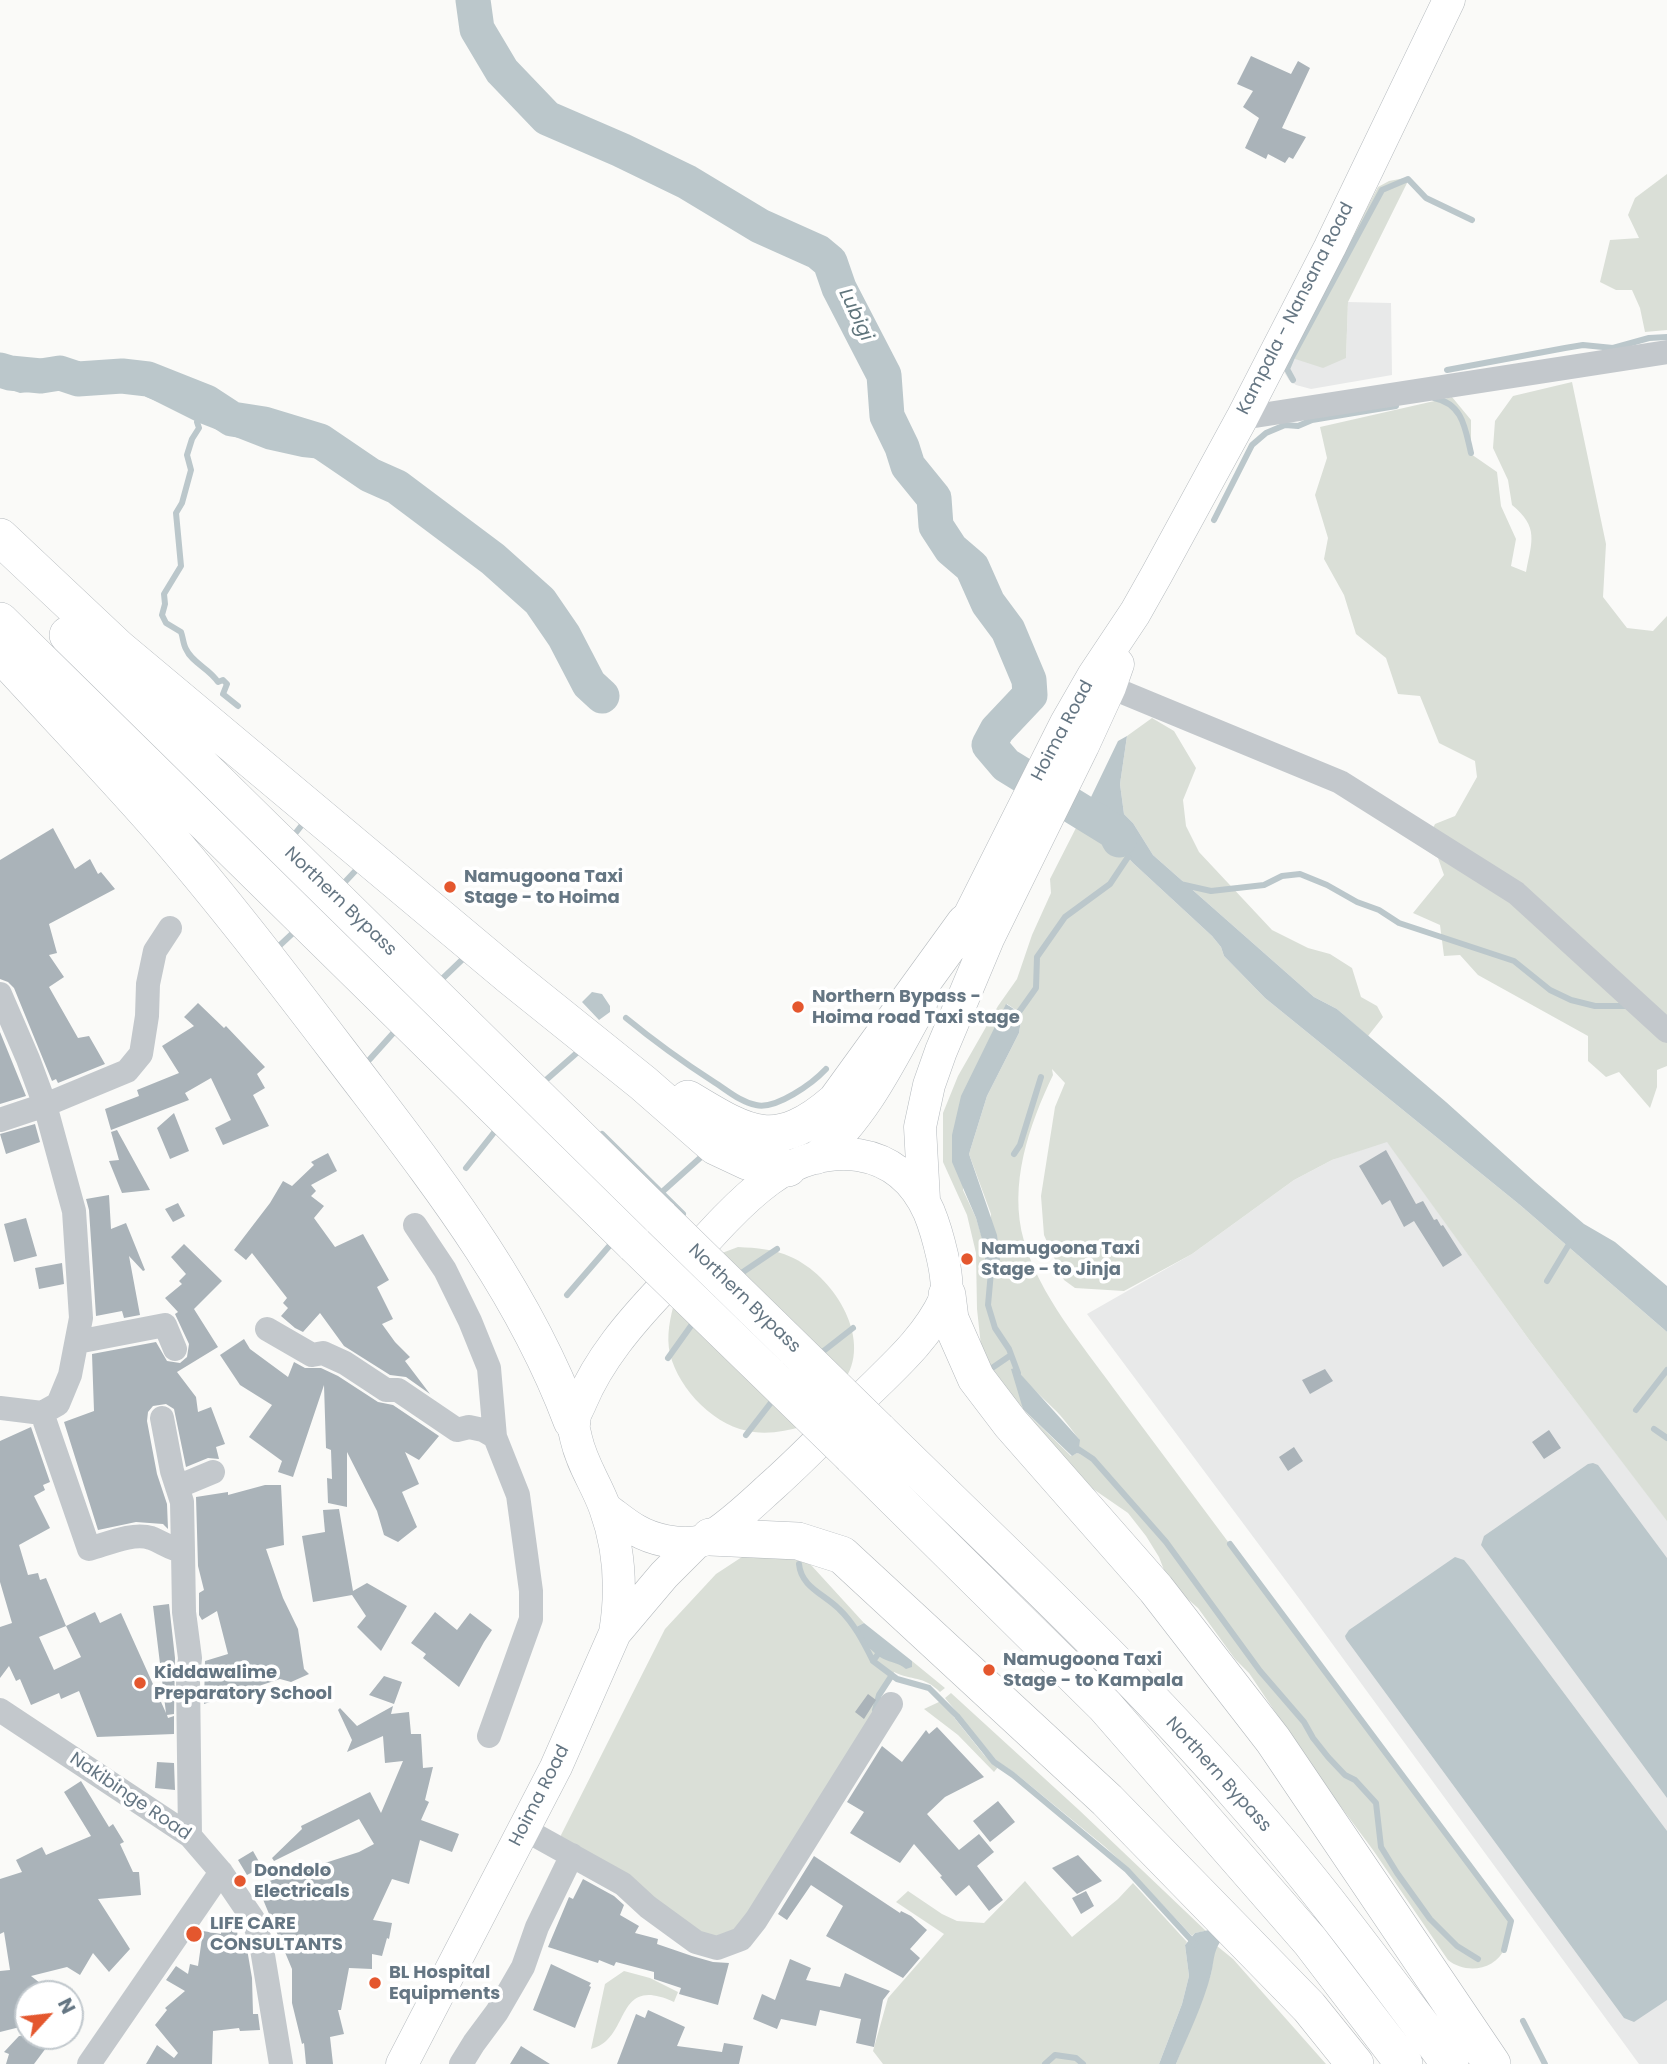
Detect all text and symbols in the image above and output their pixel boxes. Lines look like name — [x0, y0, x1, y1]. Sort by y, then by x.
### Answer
street label: Kampala - Nansana Road — [1233, 199, 1359, 419]
water label: Lubigi — [833, 285, 877, 345]
street label: Hoima Road — [1027, 677, 1099, 785]
street label: Northern Bypass — [279, 843, 401, 961]
place label: Namugoona Taxi Stage - to Hoima — [464, 866, 623, 908]
marker: Namugoona Taxi Stage - to Hoima — [442, 879, 458, 895]
place label: Northern Bypass - Hoima road Taxi stage — [812, 986, 1020, 1028]
marker: Northern Bypass - Hoima road Taxi stage — [790, 999, 806, 1015]
place label: Namugoona Taxi Stage - to Jinja — [981, 1238, 1140, 1280]
street label: Northern Bypass — [683, 1240, 805, 1358]
marker: Namugoona Taxi Stage - to Jinja — [959, 1251, 975, 1267]
place label: Namugoona Taxi Stage - to Kampala — [1003, 1649, 1183, 1692]
place label: Kiddawalime Preparatory School — [154, 1662, 332, 1704]
marker: Namugoona Taxi Stage - to Kampala — [981, 1662, 997, 1678]
marker: Kiddawalime Preparatory School — [132, 1675, 148, 1691]
street label: Northern Bypass — [1161, 1713, 1275, 1837]
street label: Hoima Road — [505, 1742, 575, 1850]
street label: Nakibinge Road — [65, 1748, 195, 1846]
place label: Dondolo Electricals — [254, 1860, 350, 1902]
marker: Dondolo Electricals — [232, 1873, 248, 1889]
place label: LIFE CARE CONSULTANTS — [210, 1913, 343, 1955]
marker: LIFE CARE CONSULTANTS — [184, 1924, 204, 1944]
place label: BL Hospital Equipments — [389, 1962, 500, 2004]
marker: BL Hospital Equipments — [367, 1975, 383, 1991]
north arrow — [14, 1980, 84, 2050]
text: N — [51, 1994, 82, 2019]

